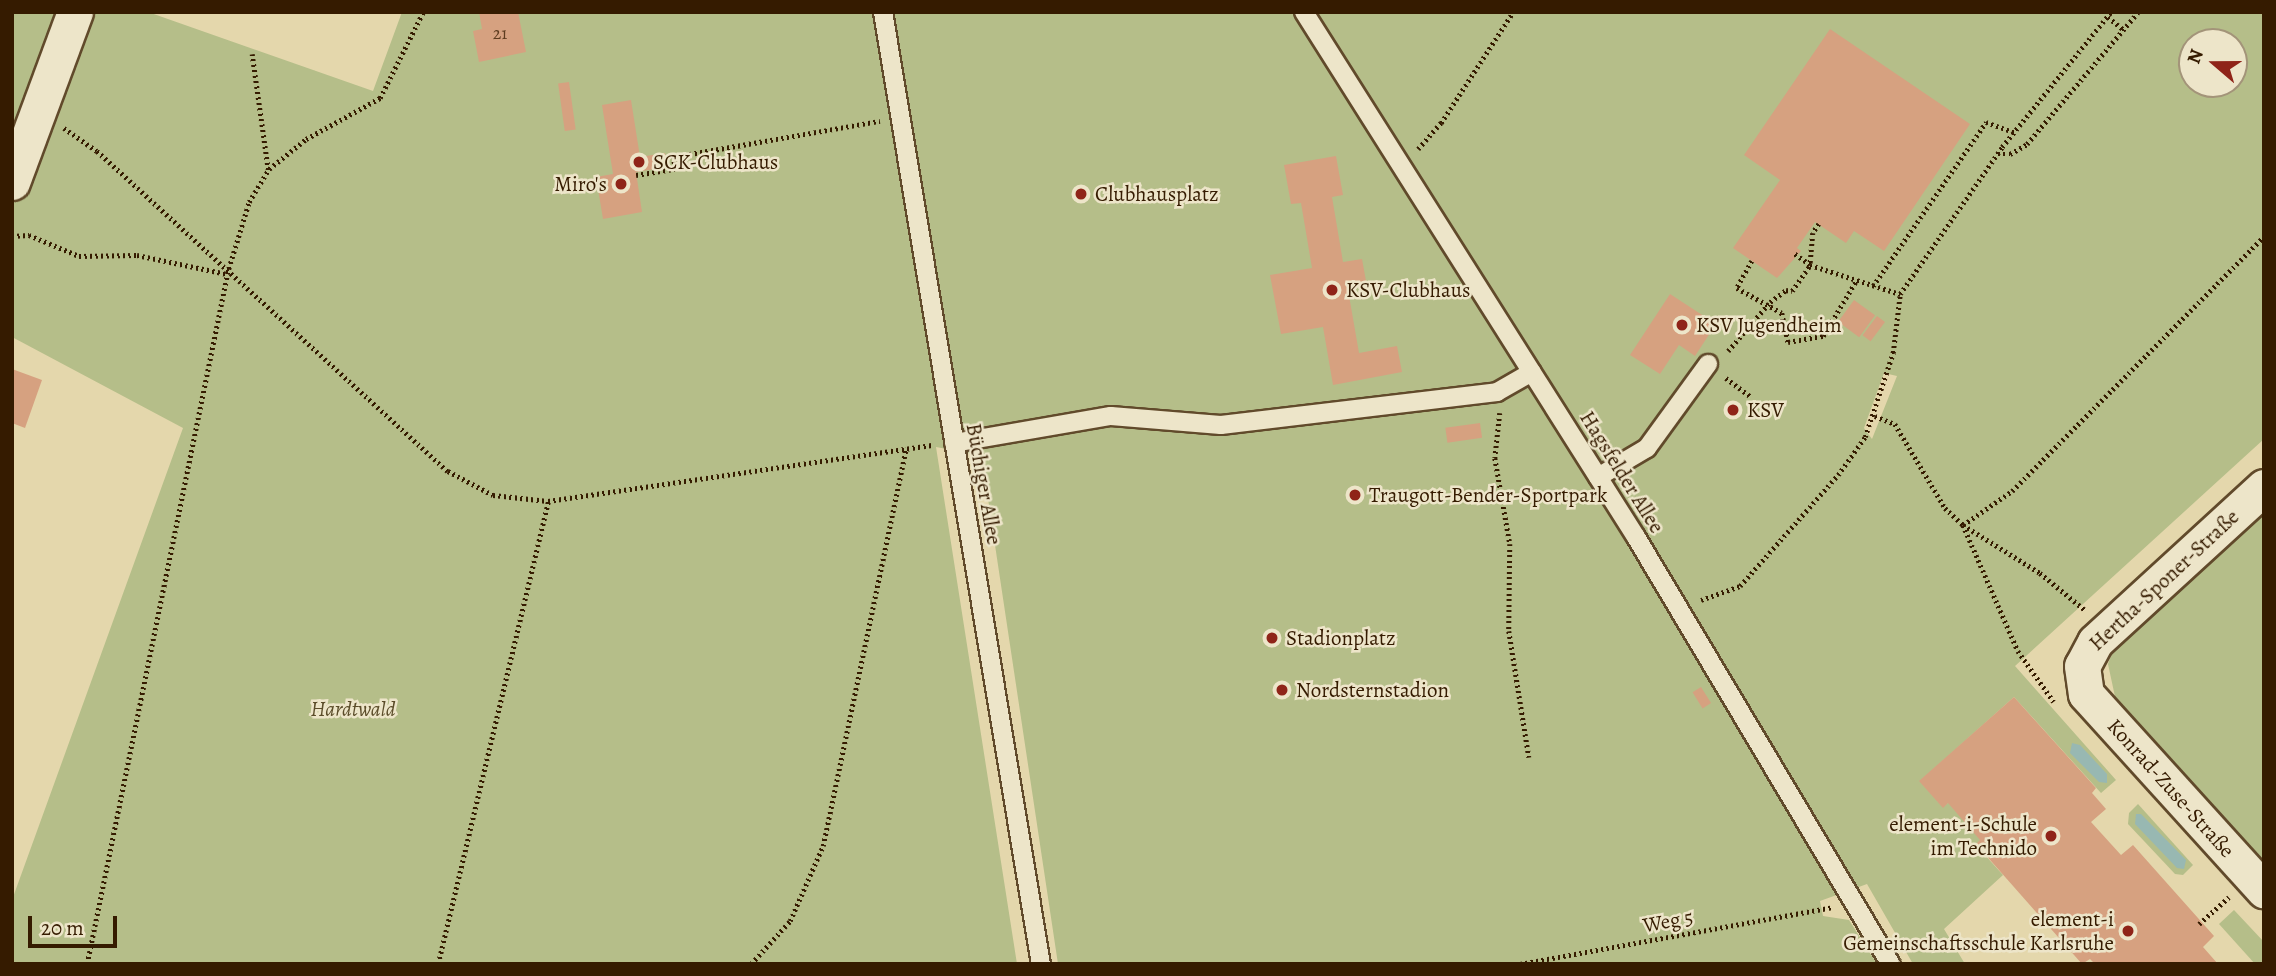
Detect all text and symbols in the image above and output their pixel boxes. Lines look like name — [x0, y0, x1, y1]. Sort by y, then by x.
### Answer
house number: 21 — [493, 22, 507, 44]
north arrow — [2178, 28, 2248, 98]
text: N — [2181, 46, 2210, 67]
place label: SCK-Clubhaus — [653, 149, 778, 175]
marker: SCK-Clubhaus — [631, 154, 647, 170]
place label: Miro's — [554, 171, 607, 197]
marker: Miro's — [613, 176, 629, 192]
place label: Clubhausplatz — [1095, 181, 1219, 207]
marker: Clubhausplatz — [1073, 186, 1089, 202]
place label: KSV-Clubhaus — [1346, 277, 1471, 303]
marker: KSV-Clubhaus — [1324, 282, 1340, 298]
place label: KSV Jugendheim — [1696, 312, 1842, 338]
marker: KSV Jugendheim — [1674, 317, 1690, 333]
place label: KSV — [1747, 397, 1784, 423]
marker: KSV — [1725, 402, 1741, 418]
street label: Hagsfelder Allee — [1574, 406, 1670, 538]
street label: Büchiger Allee — [961, 421, 1007, 547]
place label: Traugott-Bender-Sportpark — [1369, 482, 1608, 508]
marker: Traugott-Bender-Sportpark — [1347, 487, 1363, 503]
street label: Hertha-Sponer-Straße — [2084, 504, 2244, 656]
place label: Stadionplatz — [1286, 625, 1396, 651]
marker: Stadionplatz — [1264, 630, 1280, 646]
place label: Nordsternstadion — [1296, 677, 1449, 703]
marker: Nordsternstadion — [1274, 682, 1290, 698]
park label: Hardtwald — [310, 696, 396, 722]
street label: Konrad-Zuse-Straße — [2102, 714, 2240, 862]
place label: element-i-Schule im Technido — [1889, 811, 2037, 861]
marker: element-i-Schule im Technido — [2043, 828, 2059, 844]
scale bar — [32, 902, 121, 946]
street label: Weg 5 — [1641, 904, 1695, 938]
place label: element-i Gemeinschaftsschule Karlsruhe — [1843, 906, 2114, 956]
text: 20 m — [41, 914, 84, 942]
marker: element-i Gemeinschaftsschule Karlsruhe — [2120, 923, 2136, 939]

